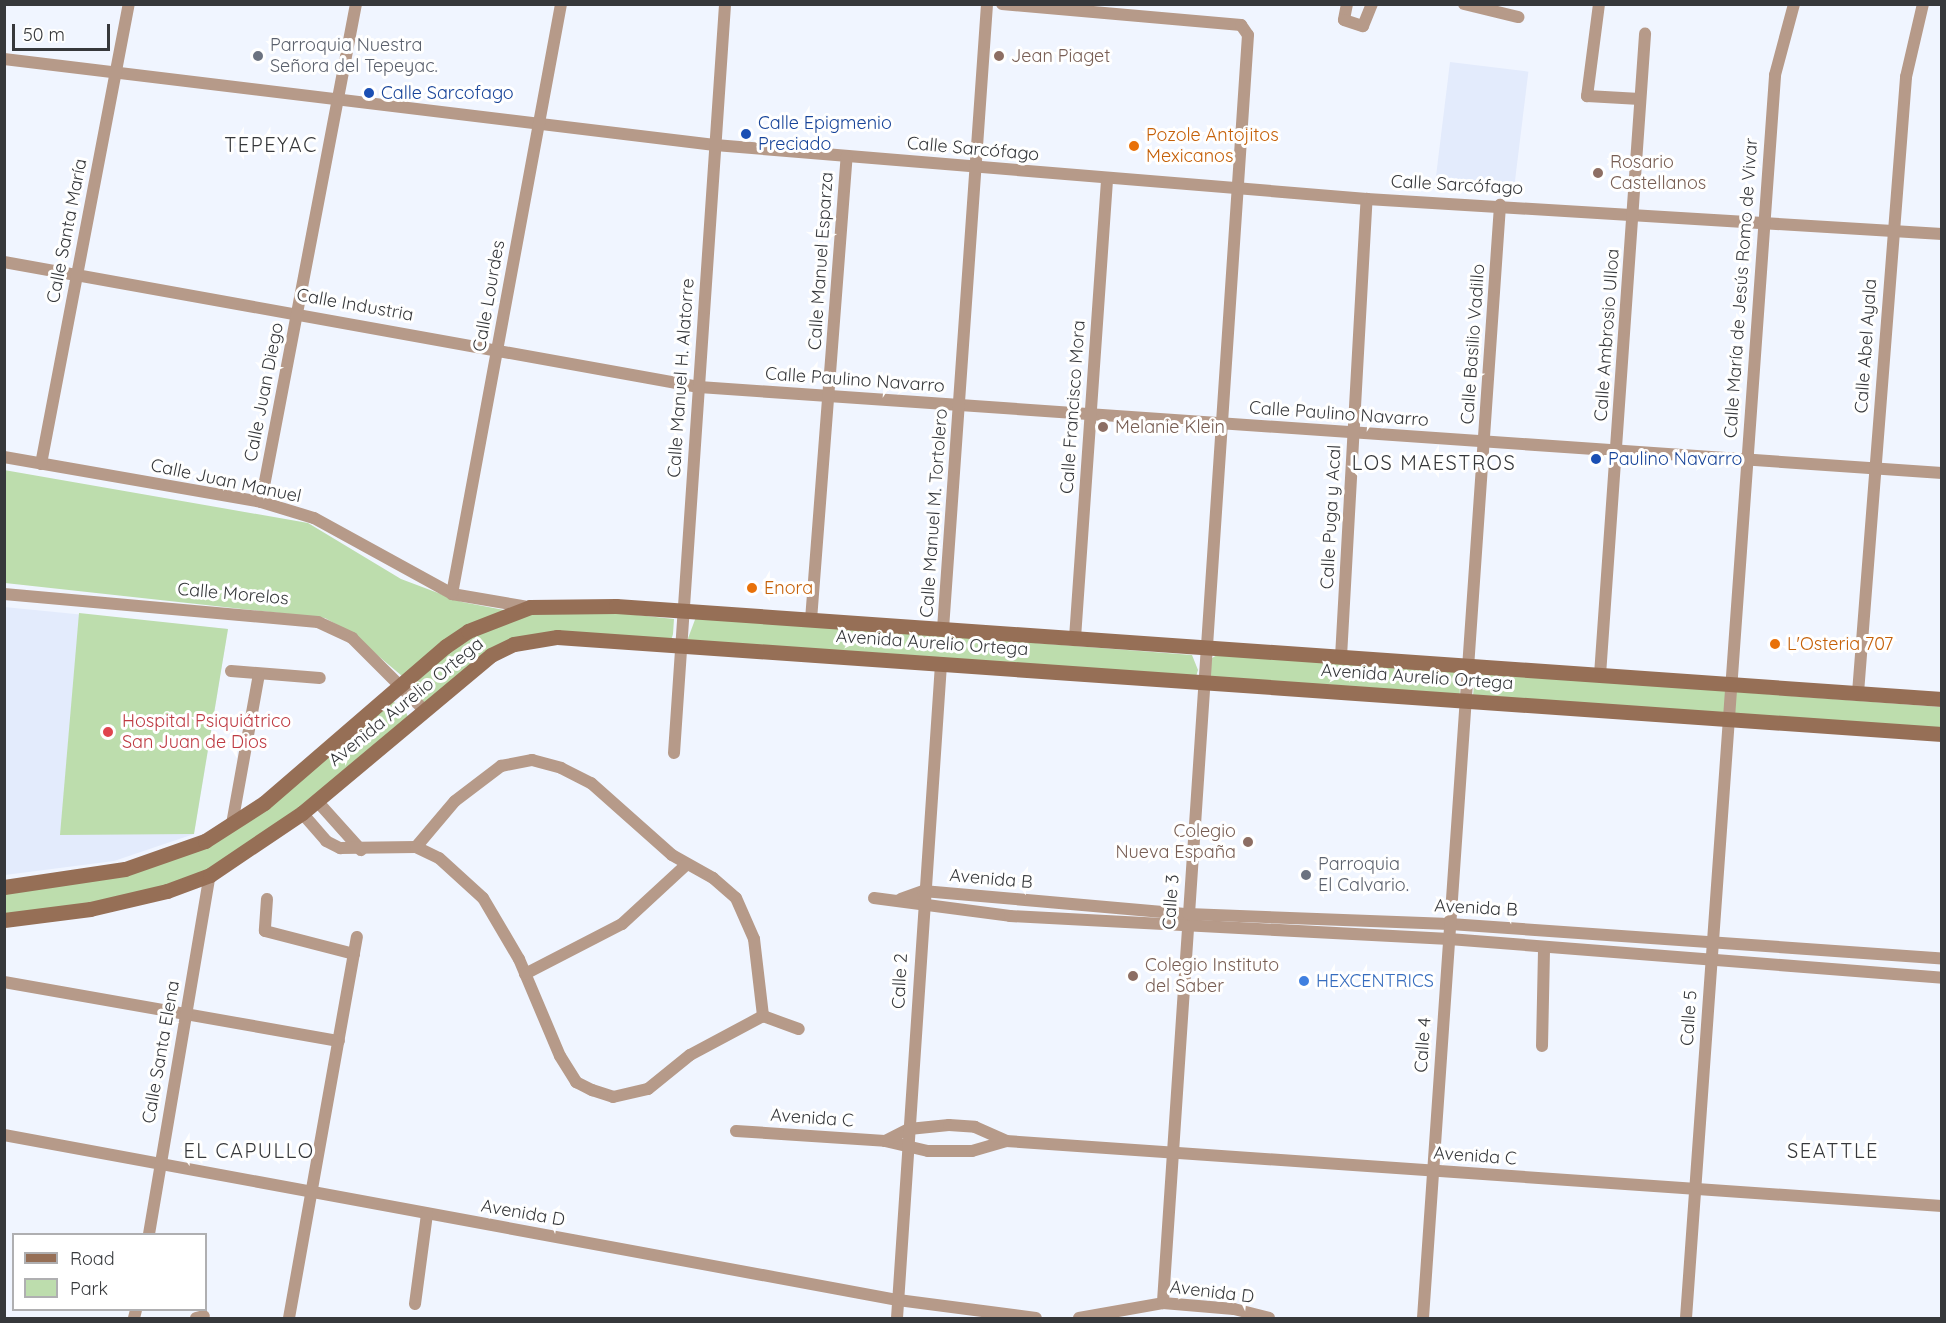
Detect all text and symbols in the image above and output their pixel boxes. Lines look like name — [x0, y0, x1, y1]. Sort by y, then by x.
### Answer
scale bar — [15, 12, 112, 50]
text: 50 m — [23, 23, 65, 46]
place label: Parroquia Nuestra Señora del Tepeyac. — [270, 35, 438, 78]
place label: Jean Piaget — [1011, 45, 1110, 67]
marker: Parroquia Nuestra Señora del Tepeyac. — [251, 49, 265, 63]
marker: Jean Piaget — [992, 49, 1006, 63]
place label: Calle Sarcofago — [381, 82, 514, 104]
marker: Calle Sarcofago — [362, 86, 376, 100]
place label: Calle Epigmenio Preciado — [758, 113, 892, 156]
place label: Pozole Antojitos Mexicanos — [1146, 125, 1279, 168]
marker: Calle Epigmenio Preciado — [739, 127, 753, 141]
district label: TEPEYAC — [224, 132, 318, 156]
street label: Calle Sarcófago — [906, 132, 1040, 166]
street label: Calle María de Jesús Romo de Vivar — [1720, 137, 1762, 439]
marker: Pozole Antojitos Mexicanos — [1127, 139, 1141, 153]
place label: Rosario Castellanos — [1610, 152, 1706, 195]
street label: Calle Santa María — [42, 157, 92, 305]
marker: Rosario Castellanos — [1591, 166, 1605, 180]
street label: Calle Manuel Esparza — [804, 171, 838, 351]
street label: Calle Sarcófago — [1390, 171, 1524, 199]
street label: Calle Lourdes — [469, 239, 509, 353]
street label: Calle Ambrosio Ulloa — [1590, 248, 1624, 422]
street label: Calle Basilio Vadillo — [1457, 263, 1489, 425]
street label: Calle Manuel H. Alatorre — [663, 278, 699, 478]
street label: Calle Abel Ayala — [1851, 278, 1881, 414]
street label: Calle Industria — [295, 284, 415, 326]
street label: Calle Francisco Mora — [1056, 319, 1090, 495]
street label: Calle Juan Diego — [240, 321, 288, 463]
street label: Calle Paulino Navarro — [764, 363, 946, 397]
street label: Calle Paulino Navarro — [1248, 397, 1430, 431]
street label: Calle Manuel M. Tortolero — [916, 408, 952, 618]
place label: Melanie Klein — [1115, 416, 1225, 438]
marker: Melanie Klein — [1096, 420, 1110, 434]
street label: Calle Puga y Acal — [1316, 444, 1346, 590]
place label: Paulino Navarro — [1608, 448, 1742, 470]
district label: LOS MAESTROS — [1352, 450, 1516, 474]
marker: Paulino Navarro — [1589, 452, 1603, 466]
street label: Calle Juan Manuel — [149, 454, 303, 508]
place label: Enora — [764, 577, 813, 599]
street label: Calle Morelos — [176, 578, 290, 610]
marker: Enora — [745, 581, 759, 595]
street label: Avenida Aurelio Ortega — [835, 626, 1029, 660]
street label: Avenida Aurelio Ortega — [324, 633, 488, 771]
place label: L'Osteria 707 — [1787, 633, 1893, 655]
marker: L'Osteria 707 — [1768, 637, 1782, 651]
street label: Avenida Aurelio Ortega — [1320, 660, 1514, 694]
place label: Hospital Psiquiátrico San Juan de Dios — [122, 711, 291, 754]
marker: Hospital Psiquiátrico San Juan de Dios — [99, 723, 117, 741]
place label: Colegio Nueva España — [1115, 821, 1236, 864]
marker: Colegio Nueva España — [1241, 835, 1255, 849]
place label: Parroquia El Calvario. — [1318, 854, 1409, 896]
street label: Avenida B — [948, 865, 1034, 893]
marker: Parroquia El Calvario. — [1299, 868, 1313, 882]
street label: Calle 3 — [1158, 874, 1184, 930]
street label: Avenida B — [1434, 895, 1518, 921]
street label: Calle 2 — [888, 953, 912, 1009]
place label: Colegio Instituto del Saber — [1145, 955, 1279, 998]
marker: Colegio Instituto del Saber — [1126, 969, 1140, 983]
place label: HEXCENTRICS — [1316, 970, 1434, 992]
marker: HEXCENTRICS — [1297, 974, 1311, 988]
street label: Calle Santa Elena — [138, 979, 184, 1125]
street label: Calle 5 — [1676, 989, 1702, 1047]
street label: Calle 4 — [1410, 1017, 1436, 1073]
street label: Avenida C — [770, 1104, 854, 1132]
district label: EL CAPULLO — [183, 1138, 315, 1162]
district label: SEATTLE — [1787, 1138, 1879, 1162]
street label: Avenida C — [1433, 1142, 1517, 1170]
street label: Avenida D — [479, 1195, 567, 1231]
legend — [12, 1233, 207, 1311]
text: Road — [70, 1247, 115, 1270]
street label: Avenida D — [1169, 1276, 1255, 1308]
text: Park — [70, 1277, 108, 1300]

